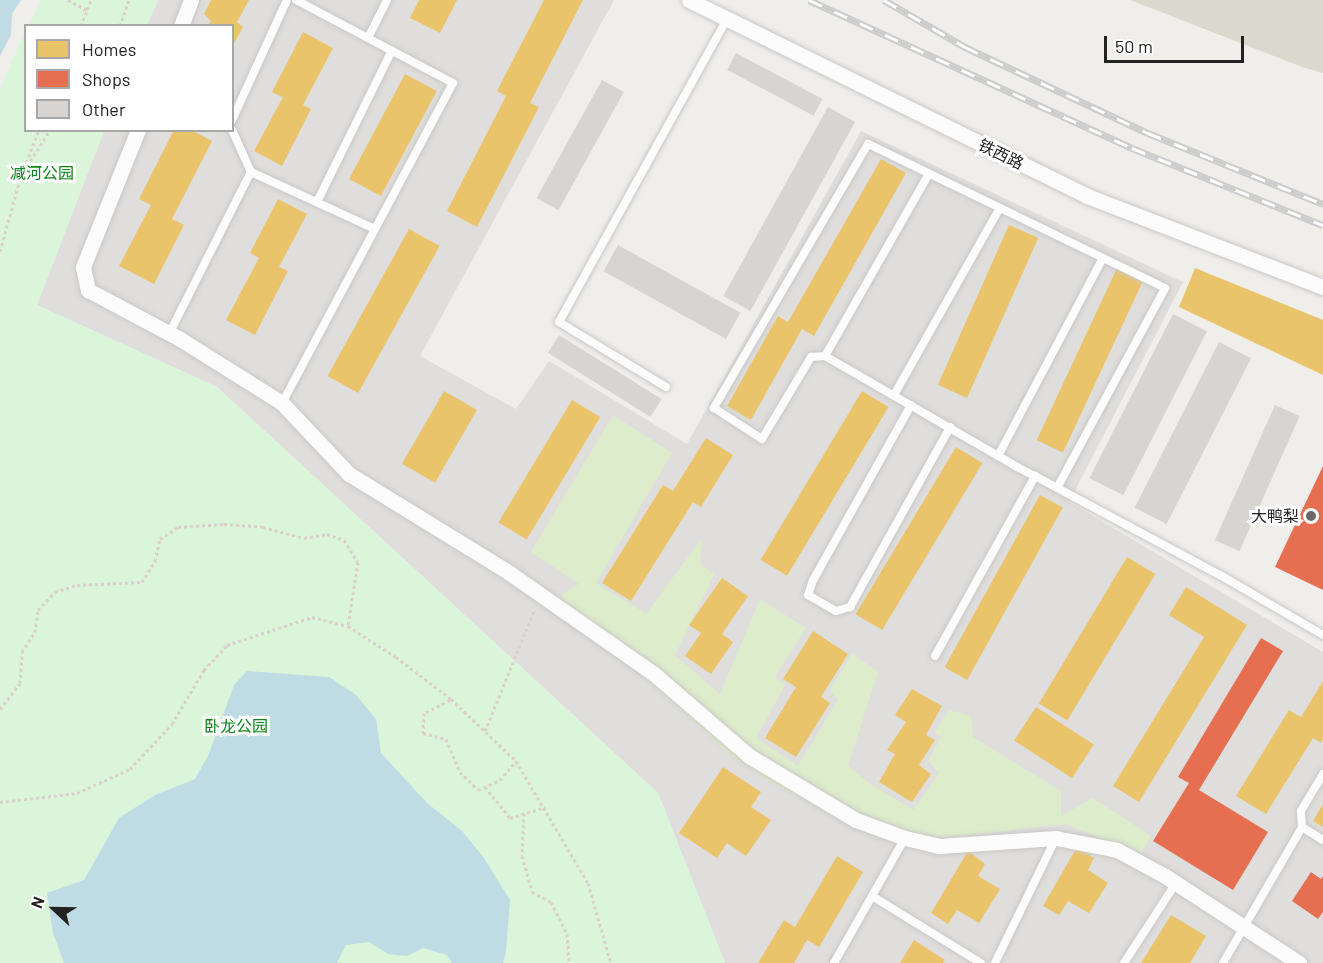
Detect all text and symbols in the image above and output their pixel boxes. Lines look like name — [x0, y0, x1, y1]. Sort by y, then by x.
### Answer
legend — [24, 24, 234, 132]
scale bar — [1107, 24, 1246, 62]
text: 50 m — [1115, 35, 1153, 57]
text: Homes — [82, 38, 136, 60]
text: Shops — [82, 68, 131, 90]
text: Other — [82, 98, 125, 120]
street label: 铁西路 — [975, 135, 1027, 173]
park label: 减河公园 — [10, 163, 74, 183]
place label: 大鸭梨 — [1251, 506, 1299, 526]
marker: 大鸭梨 — [1304, 509, 1318, 523]
park label: 卧龙公园 — [204, 716, 268, 736]
north arrow — [24, 879, 84, 939]
text: N — [26, 894, 48, 911]

